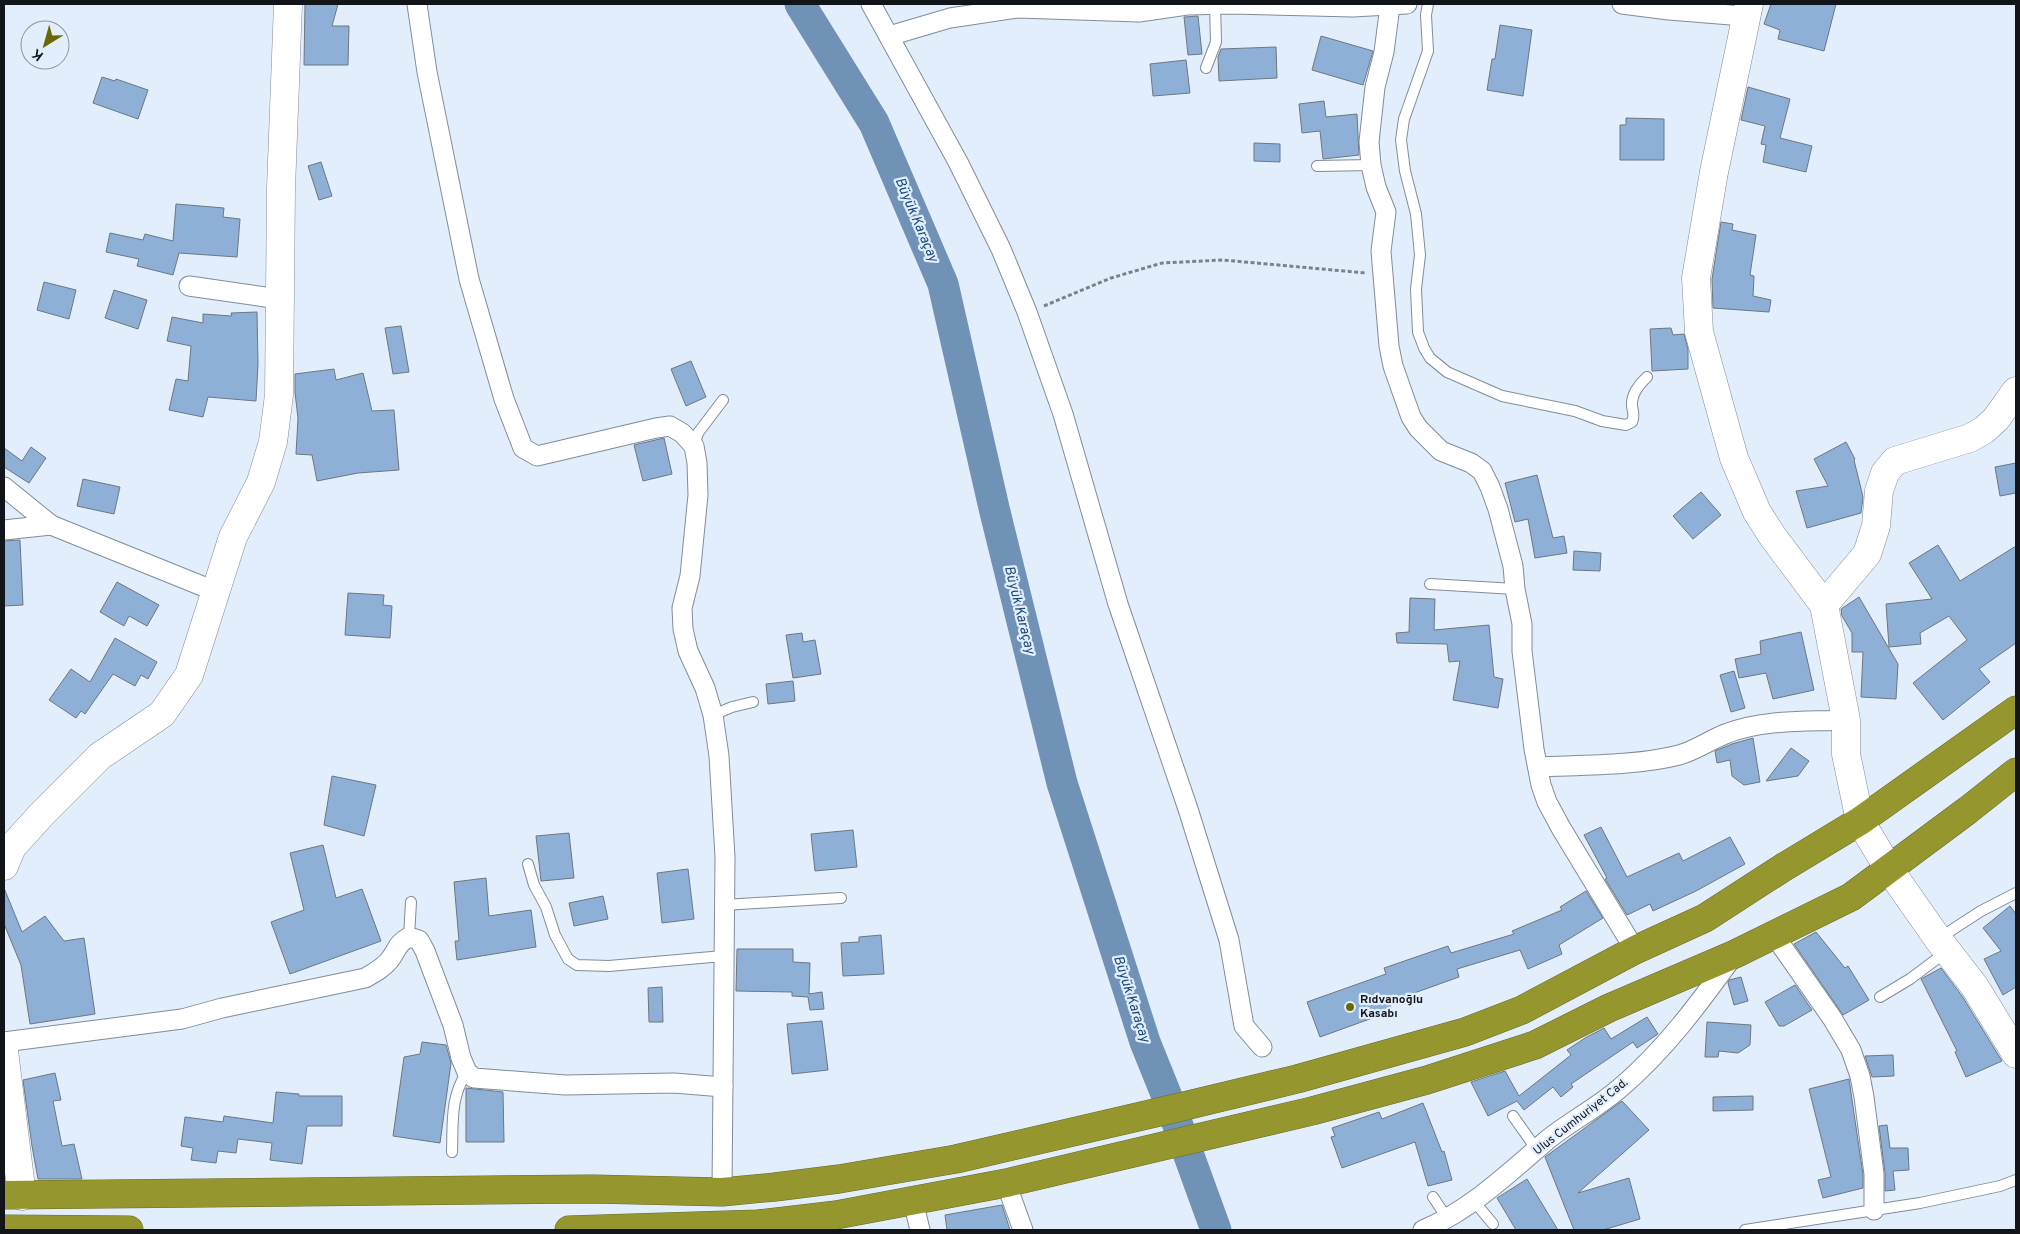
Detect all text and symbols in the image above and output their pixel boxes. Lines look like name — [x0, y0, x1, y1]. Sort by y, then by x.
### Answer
north arrow — [20, 20, 70, 70]
text: K — [29, 44, 47, 64]
water label: Büyük Karaçay — [891, 175, 942, 266]
water label: Büyük Karaçay — [1000, 564, 1038, 657]
water label: Büyük Karaçay — [1109, 953, 1153, 1045]
place label: Rıdvanoğlu Kasabı — [1360, 992, 1423, 1022]
marker: Rıdvanoğlu Kasabı — [1344, 1001, 1356, 1013]
street label: Ulus Cumhuriyet Cad. — [1530, 1075, 1632, 1159]

